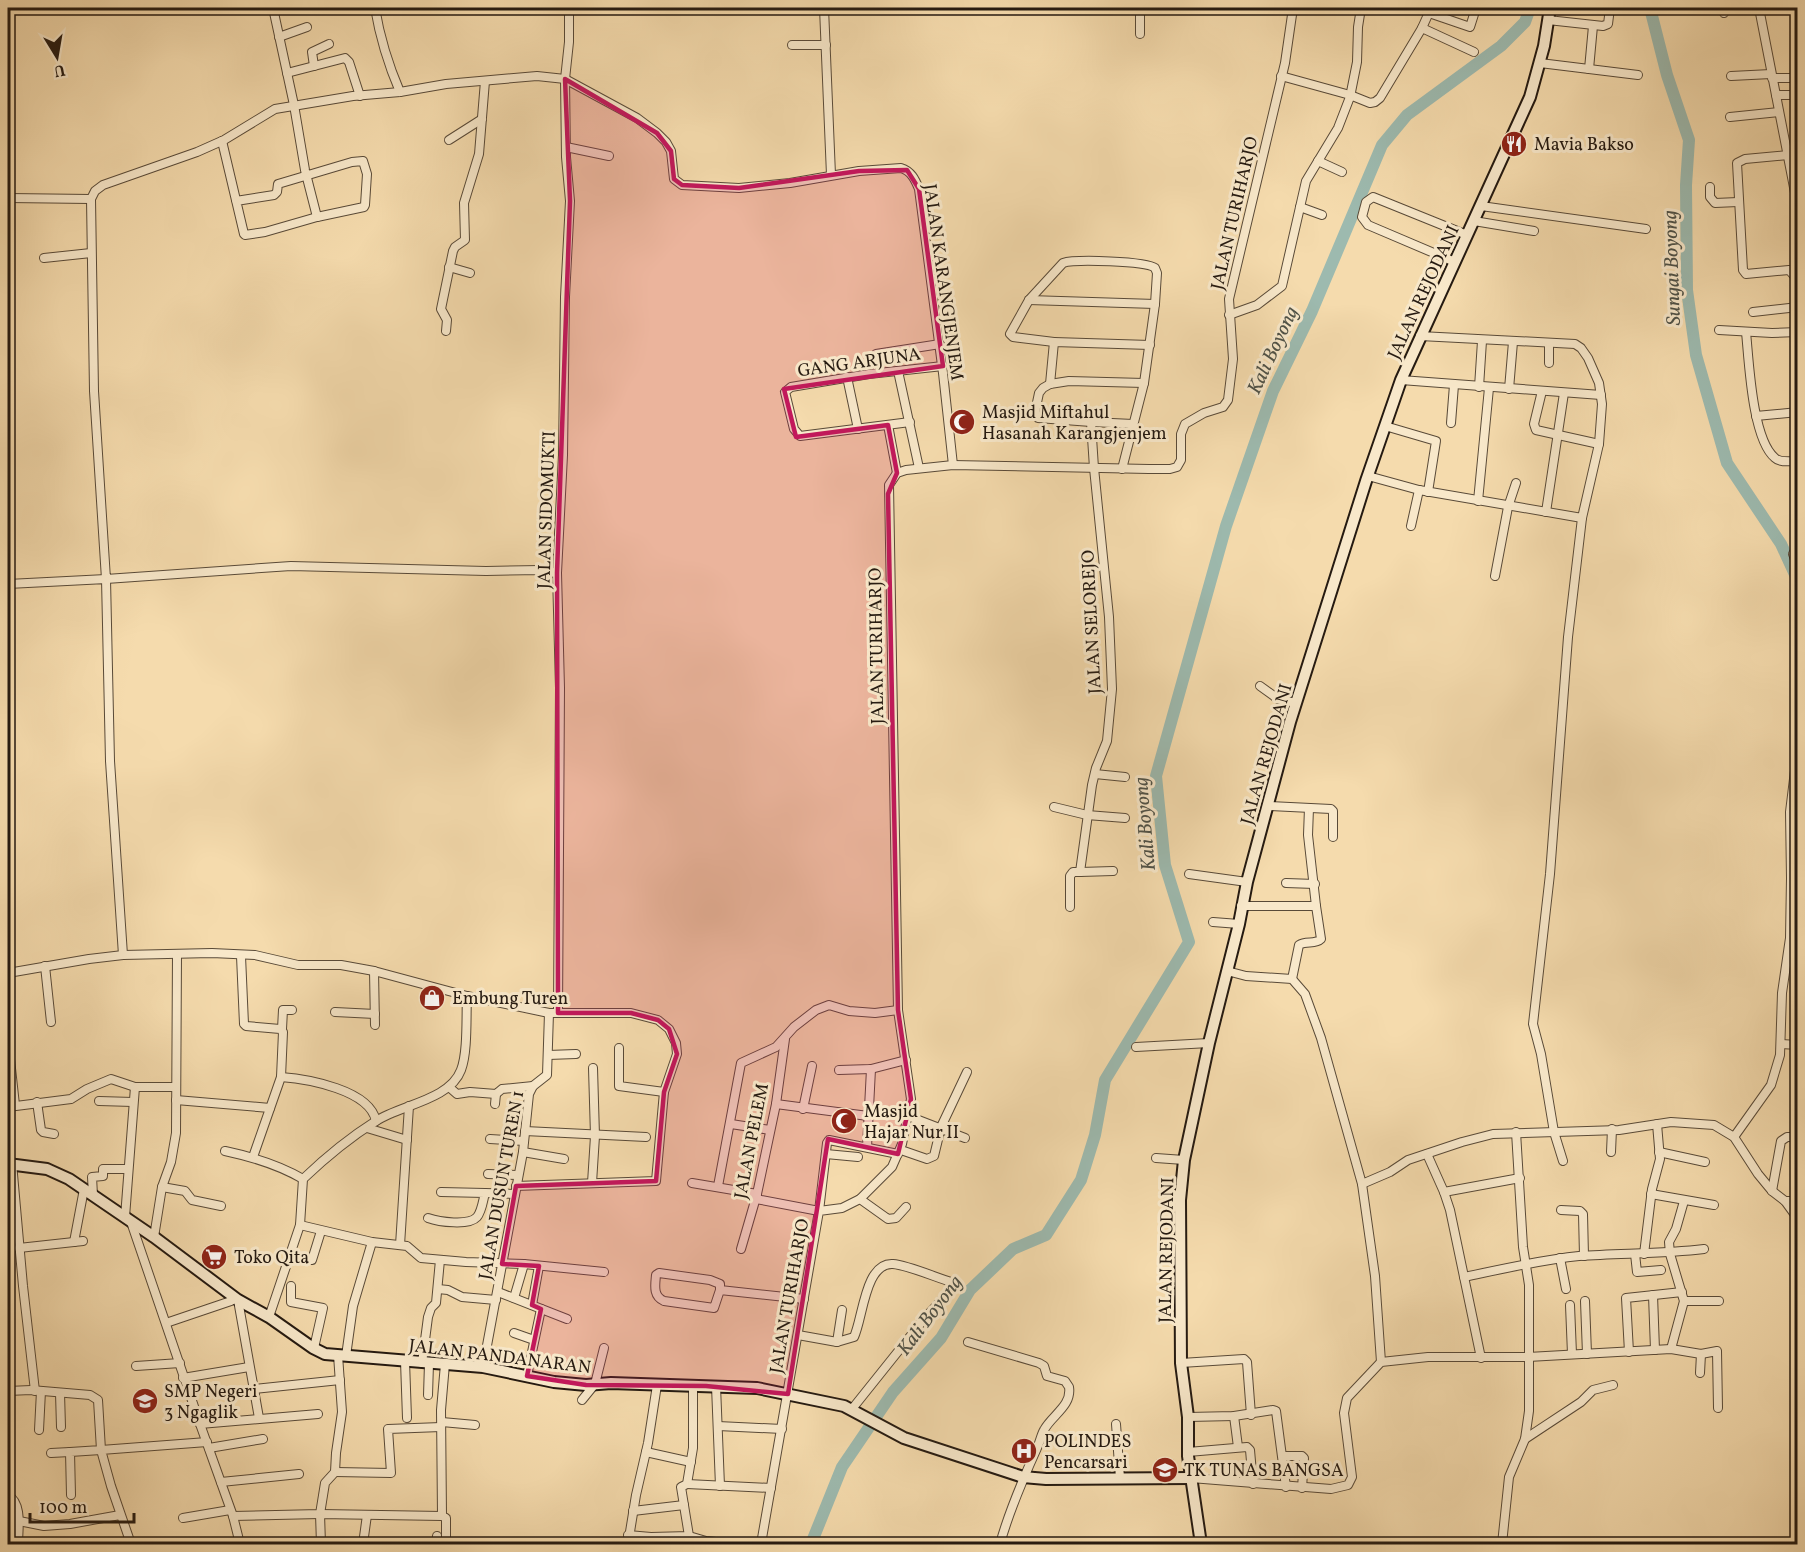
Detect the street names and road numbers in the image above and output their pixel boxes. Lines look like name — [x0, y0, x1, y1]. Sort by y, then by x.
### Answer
street label: JALAN TURIHARJO — [1206, 134, 1265, 293]
street label: JALAN KARANGJENJEM — [916, 182, 969, 382]
street label: JALAN REJODANI — [1382, 221, 1466, 364]
street label: GANG ARJUNA — [796, 342, 923, 385]
street label: JALAN SIDOMUKTI — [532, 431, 563, 590]
street label: JALAN SELOREJO — [1076, 549, 1109, 695]
street label: JALAN TURIHARJO — [864, 567, 891, 725]
street label: JALAN REJODANI — [1235, 681, 1300, 828]
street label: JALAN PELEM — [729, 1081, 776, 1201]
street label: JALAN DUSUN TUREN 1 — [474, 1089, 531, 1282]
street label: JALAN REJODANI — [1154, 1177, 1181, 1323]
street label: JALAN TURIHARJO — [765, 1217, 816, 1376]
street label: JALAN PANDANARAN — [407, 1334, 592, 1381]

